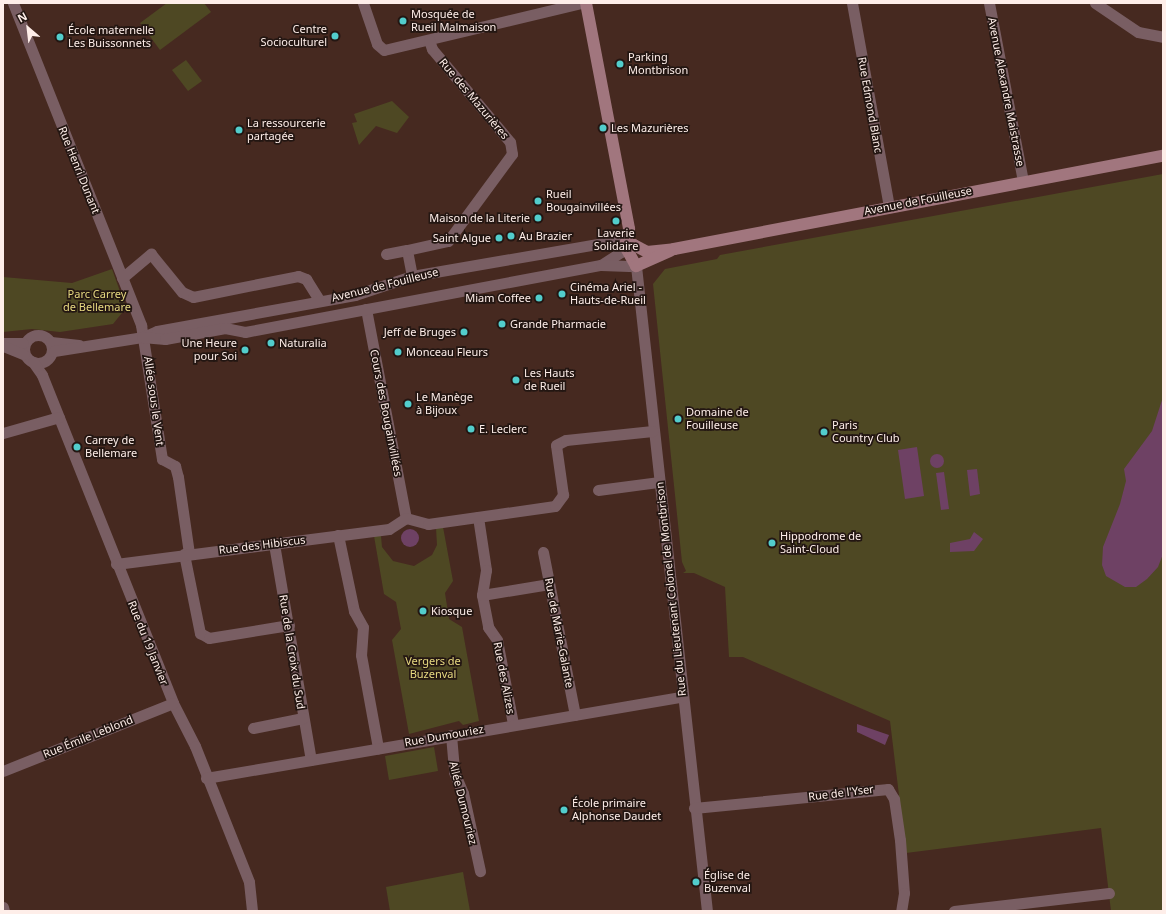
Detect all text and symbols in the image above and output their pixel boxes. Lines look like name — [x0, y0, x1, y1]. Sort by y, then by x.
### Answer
north arrow — [8, 8, 48, 48]
text: N — [15, 8, 30, 26]
place label: Mosquée de Rueil Malmaison — [411, 8, 496, 34]
marker: Mosquée de Rueil Malmaison — [398, 16, 408, 26]
street label: Avenue Alexandre Maistrasse — [985, 16, 1027, 168]
place label: Centre Socioculturel — [260, 23, 327, 49]
place label: École maternelle Les Buissonnets — [68, 24, 154, 50]
marker: Centre Socioculturel — [330, 31, 340, 41]
marker: École maternelle Les Buissonnets — [55, 32, 65, 42]
place label: Parking Montbrison — [628, 51, 688, 77]
street label: Rue des Mazurières — [436, 56, 512, 142]
street label: Rue Edmond Blanc — [855, 56, 885, 154]
marker: Parking Montbrison — [615, 59, 625, 69]
place label: La ressourcerie partagée — [247, 117, 326, 143]
place label: Les Mazurières — [611, 121, 689, 135]
marker: Les Mazurières — [598, 123, 608, 133]
street label: Rue Henri Dunant — [56, 125, 102, 215]
marker: La ressourcerie partagée — [234, 125, 244, 135]
street label: Avenue de Fouilleuse — [863, 184, 973, 218]
place label: Rueil Bougainvillées — [546, 188, 621, 214]
marker: Rueil Bougainvillées — [533, 196, 543, 206]
place label: Maison de la Literie — [429, 211, 530, 225]
marker: Maison de la Literie — [533, 213, 543, 223]
marker: Laverie Solidaire — [611, 216, 621, 226]
place label: Laverie Solidaire — [594, 227, 638, 253]
place label: Au Brazier — [519, 229, 572, 243]
place label: Saint Algue — [433, 231, 491, 245]
marker: Au Brazier — [506, 231, 516, 241]
marker: Saint Algue — [494, 233, 504, 243]
street label: Avenue de Fouilleuse — [330, 265, 440, 305]
place label: Cinéma Ariel - Hauts-de-Rueil — [570, 281, 646, 307]
park label: Parc Carrey de Bellemare — [63, 288, 131, 314]
marker: Cinéma Ariel - Hauts-de-Rueil — [557, 289, 567, 299]
place label: Miam Coffee — [465, 291, 531, 305]
marker: Miam Coffee — [534, 293, 544, 303]
place label: Grande Pharmacie — [510, 317, 606, 331]
marker: Grande Pharmacie — [497, 319, 507, 329]
place label: Jeff de Bruges — [384, 325, 456, 339]
marker: Jeff de Bruges — [459, 327, 469, 337]
place label: Naturalia — [279, 336, 327, 350]
place label: Une Heure pour Soi — [181, 337, 237, 363]
marker: Naturalia — [266, 338, 276, 348]
marker: Une Heure pour Soi — [240, 345, 250, 355]
place label: Monceau Fleurs — [406, 345, 488, 359]
marker: Monceau Fleurs — [393, 347, 403, 357]
street label: Cours des Bougainvillées — [367, 348, 405, 478]
street label: Allée sous le Vent — [141, 355, 167, 447]
place label: Les Hauts de Rueil — [524, 367, 574, 393]
marker: Les Hauts de Rueil — [511, 375, 521, 385]
place label: Le Manège à Bijoux — [416, 391, 473, 417]
marker: Le Manège à Bijoux — [403, 399, 413, 409]
place label: Domaine de Fouilleuse — [686, 406, 749, 432]
marker: Domaine de Fouilleuse — [673, 414, 683, 424]
place label: Paris Country Club — [832, 419, 900, 445]
place label: E. Leclerc — [479, 422, 527, 436]
marker: E. Leclerc — [466, 424, 476, 434]
marker: Paris Country Club — [819, 427, 829, 437]
place label: Carrey de Bellemare — [85, 434, 137, 460]
marker: Carrey de Bellemare — [72, 442, 82, 452]
street label: Rue du Lieutenant Colonel de Montbrison — [653, 481, 689, 697]
place label: Hippodrome de Saint-Cloud — [780, 530, 861, 556]
street label: Rue des Hibiscus — [218, 533, 306, 557]
marker: Hippodrome de Saint-Cloud — [767, 538, 777, 548]
street label: Rue de Marie-Galante — [542, 577, 576, 689]
street label: Rue de la Croix du Sud — [276, 594, 308, 710]
street label: Rue du 19 Janvier — [125, 599, 171, 687]
place label: Kiosque — [431, 604, 472, 618]
marker: Kiosque — [418, 606, 428, 616]
street label: Rue des Alizes — [491, 641, 517, 715]
park label: Vergers de Buzenval — [405, 655, 461, 681]
street label: Rue Émile Leblond — [41, 713, 135, 761]
street label: Rue Dumouriez — [404, 723, 484, 749]
street label: Allée Dumouriez — [446, 760, 480, 846]
street label: Rue de l'Yser — [808, 782, 874, 804]
place label: École primaire Alphonse Daudet — [572, 797, 661, 823]
marker: École primaire Alphonse Daudet — [559, 805, 569, 815]
place label: Église de Buzenval — [704, 869, 751, 895]
marker: Église de Buzenval — [691, 877, 701, 887]

